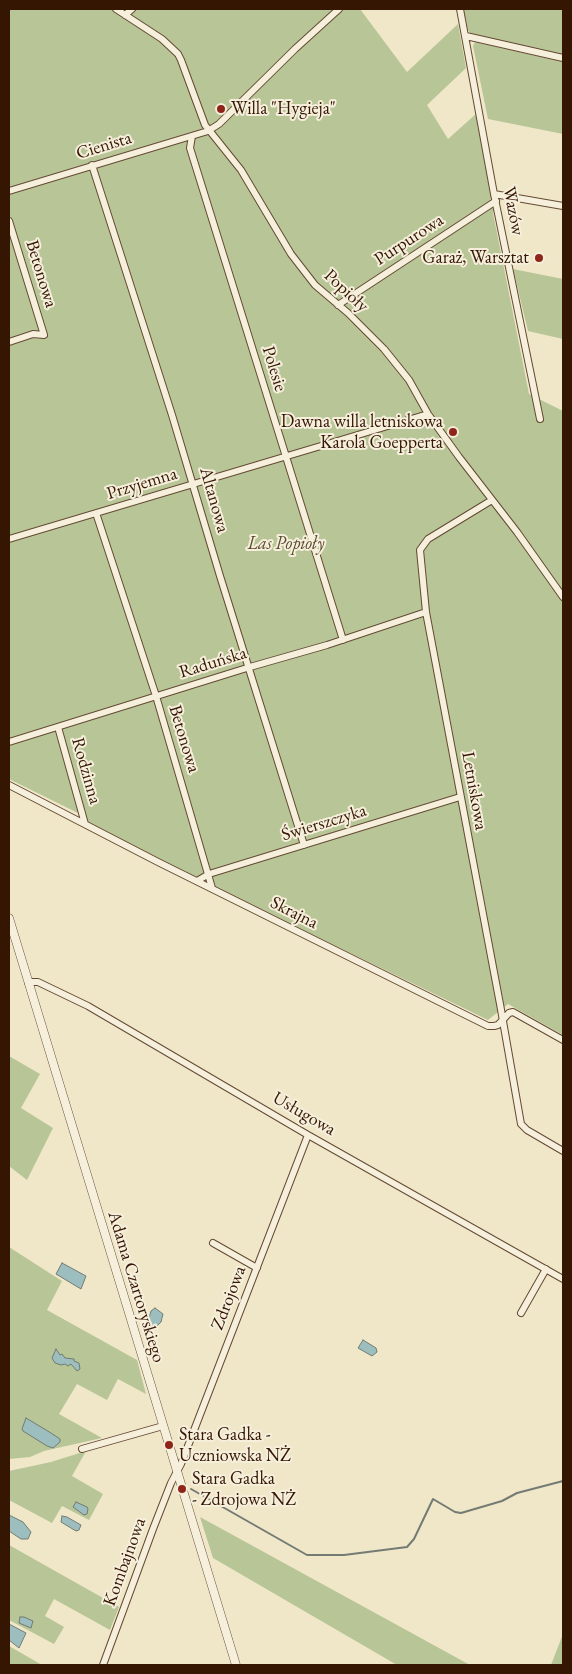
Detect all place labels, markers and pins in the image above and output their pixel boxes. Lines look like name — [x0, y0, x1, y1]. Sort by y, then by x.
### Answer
place label: Willa "Hygieja" — [231, 98, 336, 120]
marker: Willa "Hygieja" — [215, 103, 227, 115]
place label: Garaż, Warsztat — [422, 247, 529, 269]
marker: Garaż, Warsztat — [533, 252, 545, 264]
place label: Dawna willa letniskowa Karola Goepperta — [281, 411, 443, 454]
marker: Dawna willa letniskowa Karola Goepperta — [447, 426, 459, 438]
place label: Stara Gadka - Uczniowska NŻ — [179, 1424, 291, 1466]
marker: Stara Gadka - Uczniowska NŻ — [163, 1439, 175, 1451]
place label: Stara Gadka - Zdrojowa NŻ — [192, 1468, 296, 1510]
marker: Stara Gadka - Zdrojowa NŻ — [176, 1483, 188, 1495]

